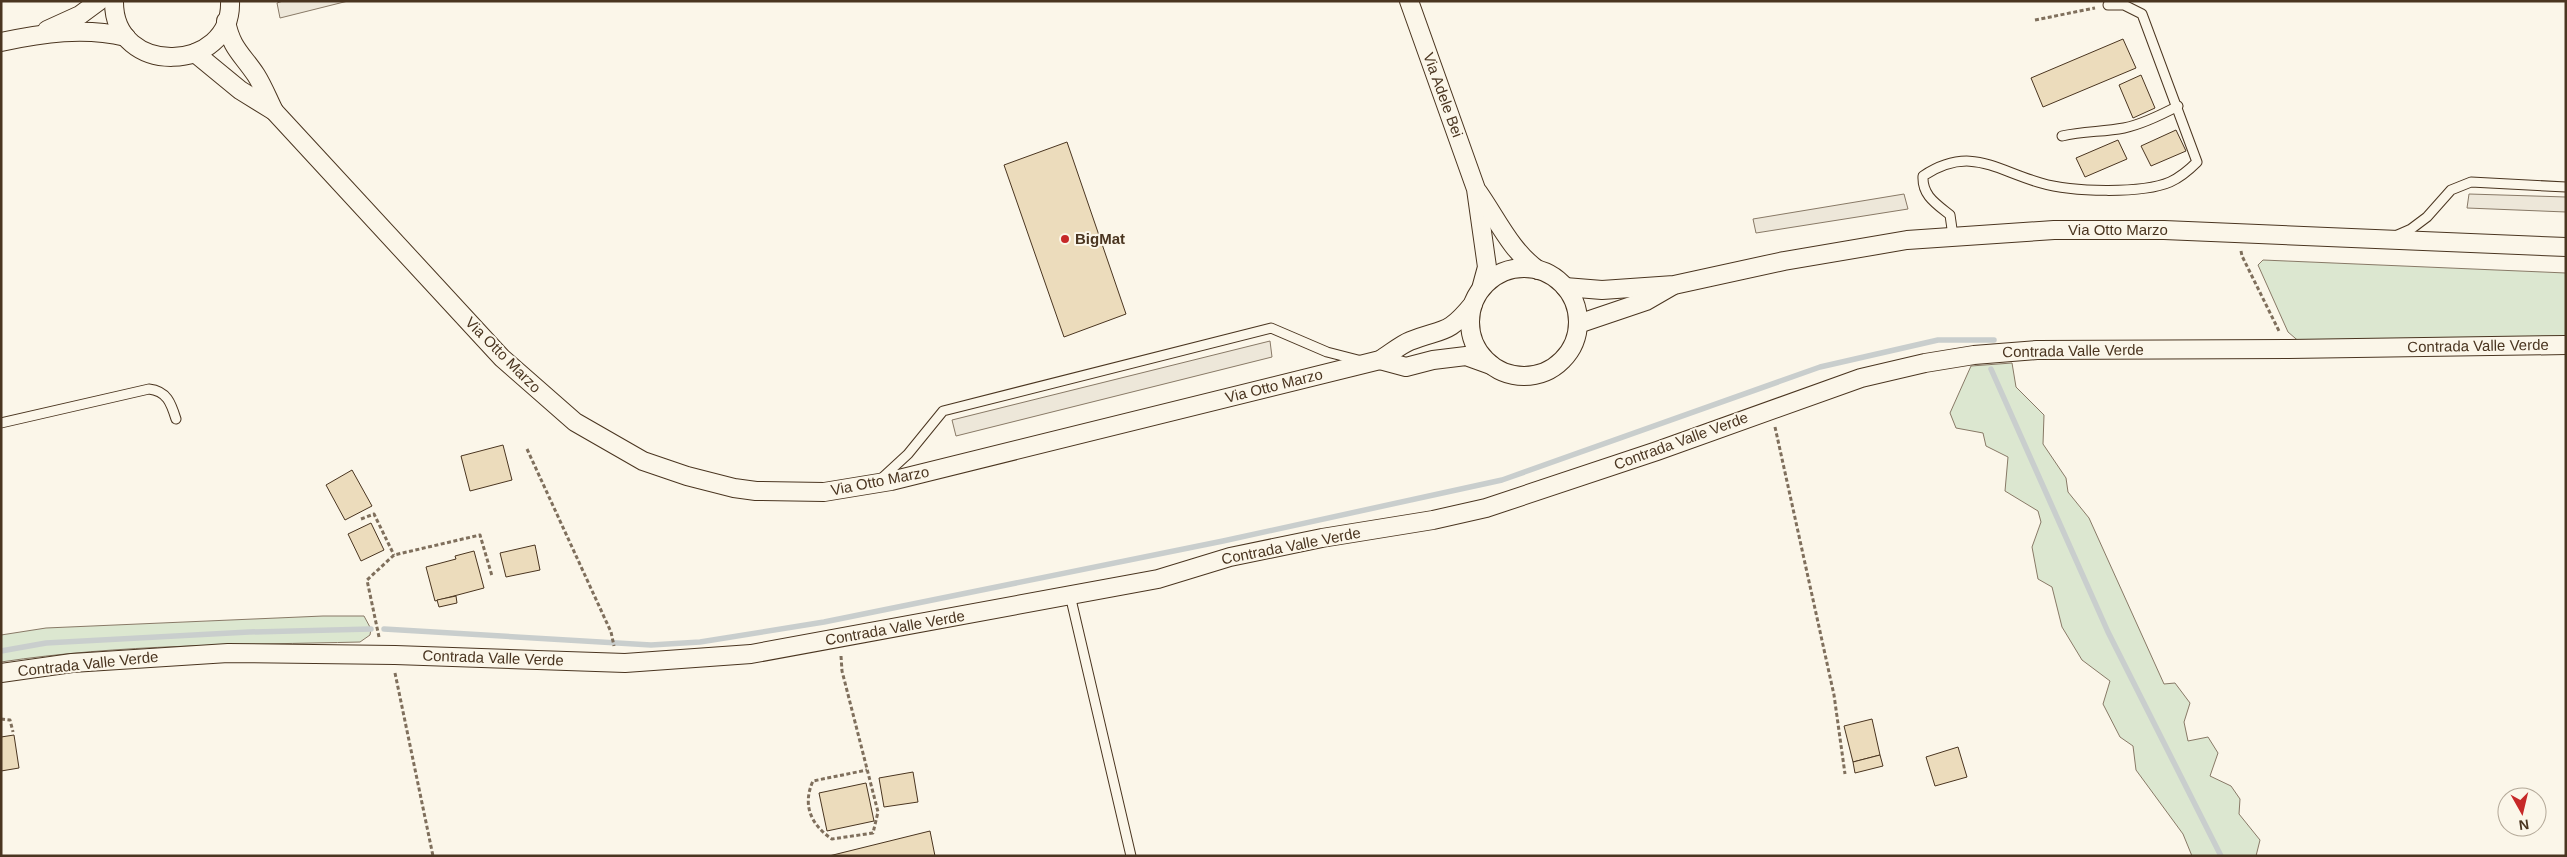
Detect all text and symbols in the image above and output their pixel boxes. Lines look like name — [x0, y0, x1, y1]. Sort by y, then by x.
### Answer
street label: Via Adele Bei — [1420, 50, 1467, 140]
street label: Via Otto Marzo — [2068, 221, 2168, 238]
place label: BigMat — [1075, 230, 1125, 247]
marker: BigMat — [1059, 233, 1071, 245]
street label: Via Otto Marzo — [462, 313, 545, 396]
street label: Contrada Valle Verde — [2407, 336, 2549, 355]
street label: Contrada Valle Verde — [2002, 341, 2144, 360]
street label: Via Otto Marzo — [1223, 365, 1324, 406]
street label: Contrada Valle Verde — [1611, 408, 1750, 473]
street label: Via Otto Marzo — [829, 463, 930, 498]
street label: Contrada Valle Verde — [1220, 524, 1362, 567]
street label: Contrada Valle Verde — [824, 607, 966, 648]
street label: Contrada Valle Verde — [422, 647, 564, 668]
street label: Contrada Valle Verde — [17, 648, 159, 679]
north arrow — [2497, 787, 2547, 837]
text: N — [2518, 816, 2530, 834]

